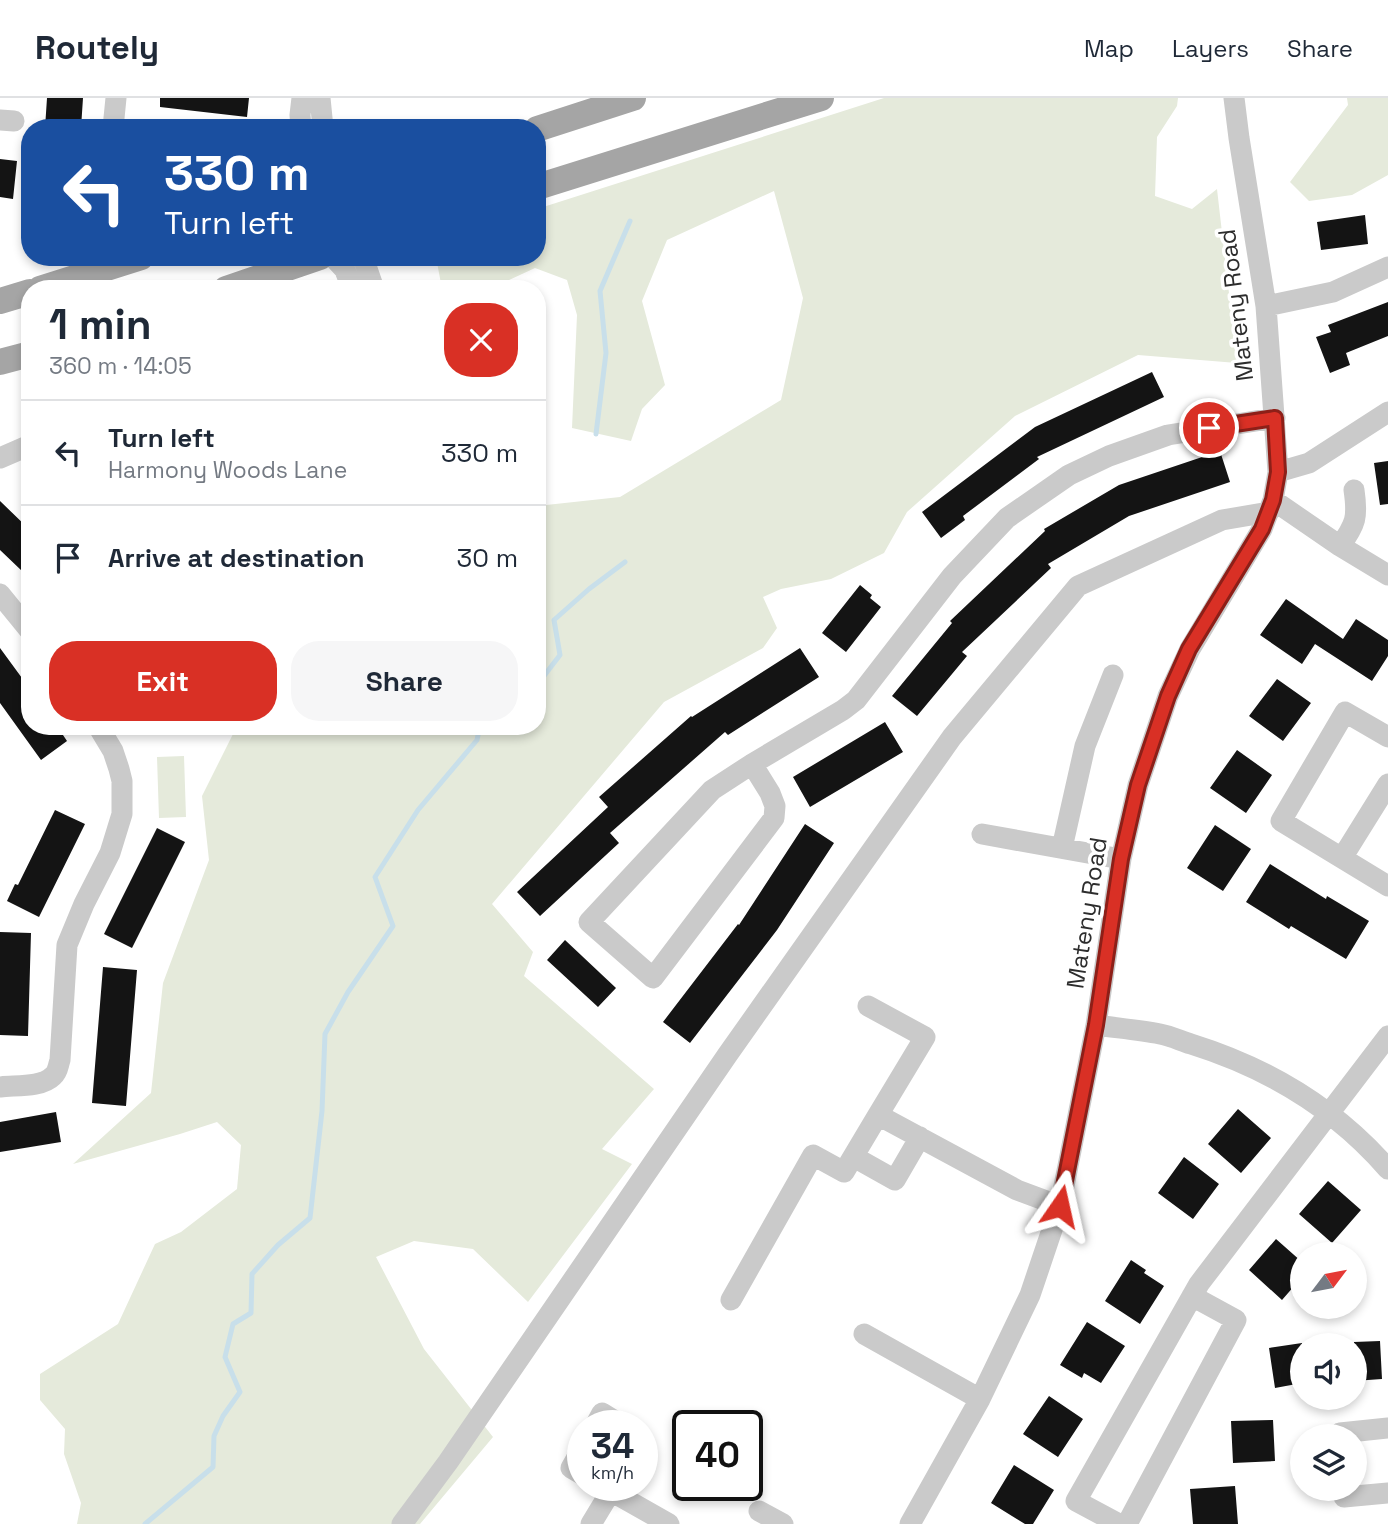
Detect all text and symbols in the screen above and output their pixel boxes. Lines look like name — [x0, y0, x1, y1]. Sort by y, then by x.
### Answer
text: Routely — [35, 27, 159, 69]
text: Map — [1084, 33, 1134, 64]
text: Layers — [1172, 33, 1249, 64]
text: Share — [1287, 33, 1353, 64]
text: 330 m — [164, 142, 310, 204]
icon: left — [49, 147, 140, 238]
text: Turn left — [164, 203, 294, 243]
street label: Mateny Road — [1211, 227, 1260, 383]
text: 1 min — [49, 298, 152, 351]
button: close — [444, 303, 518, 377]
text: 360 m · 14:05 — [49, 351, 192, 381]
pin — [1179, 398, 1239, 458]
icon: arrive — [1190, 409, 1228, 447]
text: Turn left — [108, 421, 215, 455]
icon: left — [49, 434, 87, 472]
text: 330 m — [441, 436, 518, 470]
text: Harmony Woods Lane — [108, 455, 347, 485]
icon: arrive — [49, 539, 87, 577]
text: Arrive at destination — [108, 541, 365, 575]
text: 30 m — [457, 541, 518, 575]
button: Exit — [49, 641, 277, 721]
button: Share — [291, 641, 518, 721]
street label: Mateny Road — [1059, 835, 1114, 991]
position arrow — [1023, 1169, 1097, 1243]
north arrow — [1290, 1242, 1367, 1320]
map controls — [1290, 1242, 1367, 1501]
button: sound — [1290, 1333, 1367, 1410]
speed limit sign: 40 — [672, 1410, 763, 1501]
text: 34 — [591, 1424, 634, 1468]
button: layers — [1290, 1424, 1367, 1501]
text: km/h — [591, 1461, 634, 1484]

